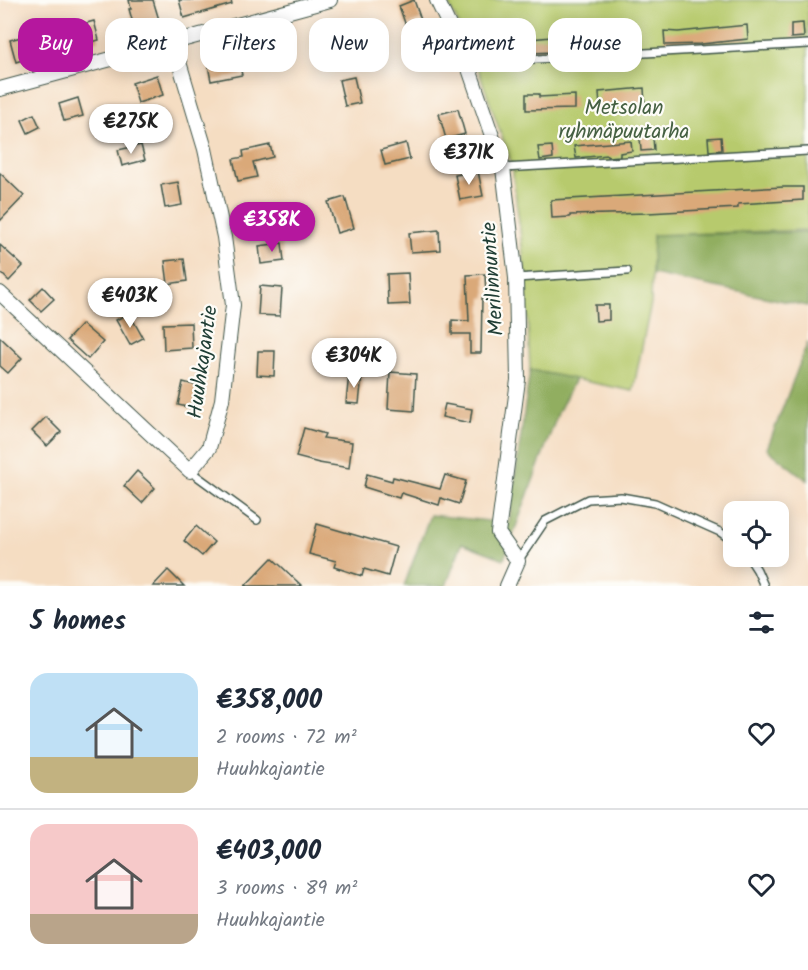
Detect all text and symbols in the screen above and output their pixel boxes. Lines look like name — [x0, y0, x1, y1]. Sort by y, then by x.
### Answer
chip: Buy — [18, 18, 93, 72]
chip: Rent — [105, 18, 188, 72]
chip: Filters — [200, 18, 297, 72]
chip: New — [309, 18, 389, 72]
chip: Apartment — [401, 18, 536, 72]
chip: House — [548, 18, 642, 72]
park label: Metsolan ryhmäpuutarha — [559, 92, 689, 149]
pin: €275K — [89, 104, 173, 155]
text: €275K — [103, 107, 159, 139]
pin: €371K — [427, 135, 511, 186]
text: €371K — [443, 138, 495, 170]
pin: €358K — [230, 202, 314, 253]
text: €358K — [243, 205, 301, 237]
street label: Merilinnuntie — [473, 220, 514, 337]
pin: €403K — [88, 278, 172, 329]
text: €403K — [102, 281, 158, 313]
street label: Huuhkajantie — [179, 303, 228, 421]
pin: €304K — [312, 338, 396, 389]
text: €304K — [326, 341, 382, 373]
map controls — [723, 501, 789, 567]
button: locate — [723, 501, 789, 567]
text: 5 homes — [30, 601, 126, 643]
icon: filters — [745, 606, 778, 639]
text: €358,000 — [216, 680, 322, 722]
icon: home — [78, 697, 150, 769]
icon: heart — [745, 717, 778, 750]
text: 2 rooms · 72 m² — [216, 722, 357, 754]
text: Huuhkajantie — [216, 754, 325, 786]
text: €403,000 — [216, 831, 321, 873]
icon: home — [78, 848, 150, 920]
icon: heart — [745, 868, 778, 901]
text: 3 rooms · 89 m² — [216, 873, 357, 905]
text: Huuhkajantie — [216, 905, 325, 937]

